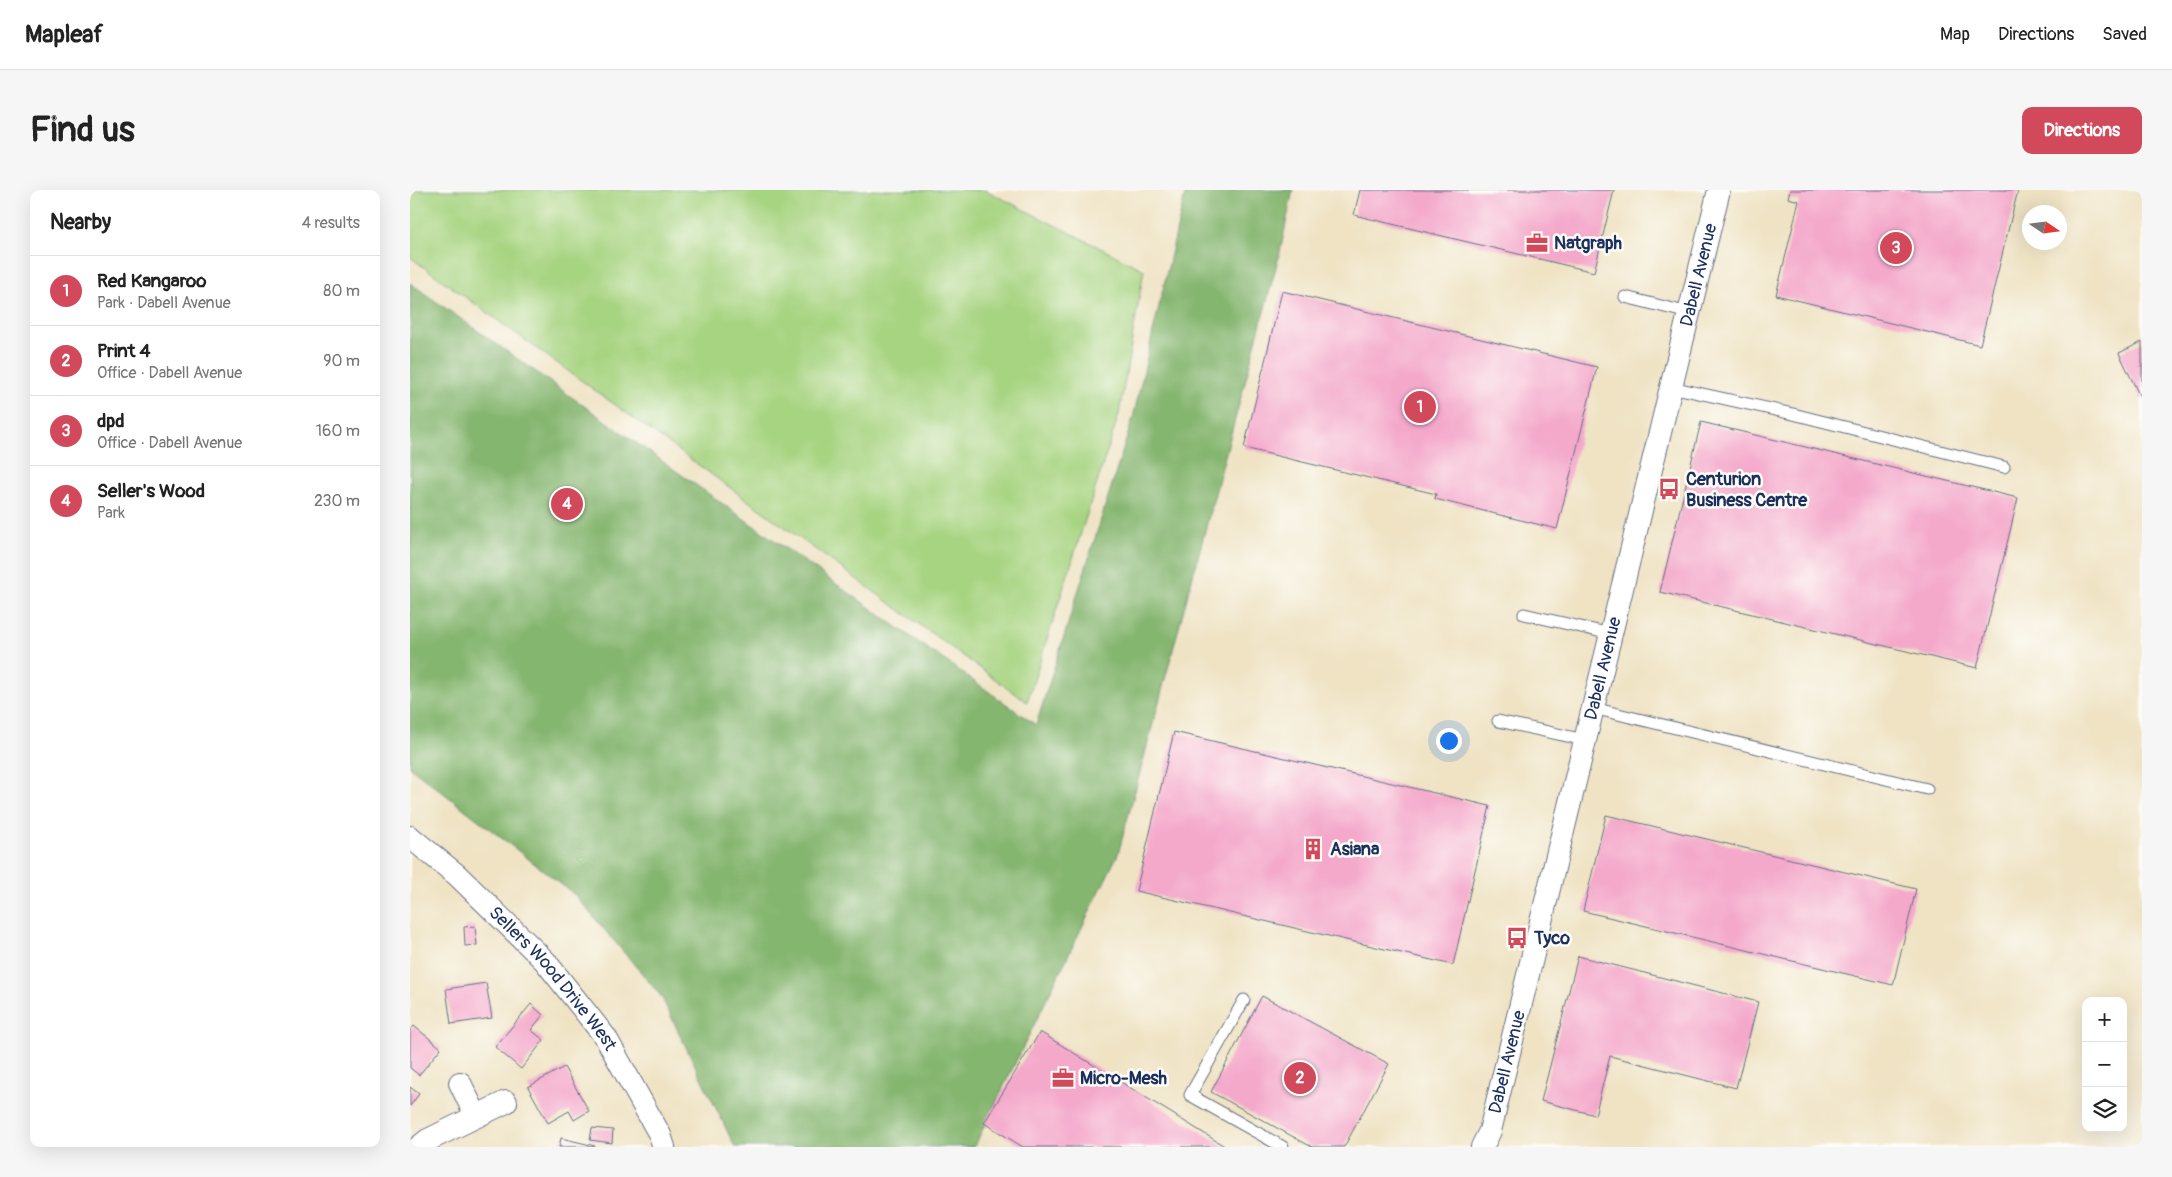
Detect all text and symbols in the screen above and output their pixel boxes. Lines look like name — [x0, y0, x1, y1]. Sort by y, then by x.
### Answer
text: Mapleaf — [25, 20, 103, 49]
text: Map — [1940, 23, 1970, 46]
text: Directions — [1998, 23, 2074, 46]
text: Saved — [2102, 23, 2147, 46]
button: Directions — [2022, 107, 2142, 154]
text: Find us — [30, 108, 135, 152]
north arrow — [2022, 205, 2067, 250]
text: Nearby — [50, 209, 111, 236]
text: 4 results — [302, 213, 360, 233]
street label: Dabell Avenue — [1675, 221, 1722, 329]
pin: 3 — [1880, 229, 1912, 267]
office icon: Natgraph — [1524, 230, 1550, 256]
place label: Natgraph — [1554, 232, 1623, 255]
text: Red Kangaroo — [97, 269, 206, 293]
text: 1 — [63, 281, 69, 301]
text: 80 m — [323, 281, 360, 301]
text: Park · Dabell Avenue — [97, 293, 231, 313]
text: Print 4 — [97, 339, 150, 363]
text: 2 — [62, 351, 70, 371]
text: 90 m — [323, 351, 360, 371]
text: Office · Dabell Avenue — [97, 363, 242, 383]
pin: 1 — [1404, 388, 1436, 426]
text: dpd — [97, 409, 125, 433]
text: 3 — [62, 421, 70, 441]
text: 160 m — [316, 421, 360, 441]
text: Office · Dabell Avenue — [97, 433, 242, 453]
place label: Centurion Business Centre — [1686, 468, 1808, 512]
bus stop icon: Centurion Business Centre — [1656, 476, 1682, 502]
text: Seller's Wood — [97, 479, 205, 503]
pin: 4 — [551, 485, 583, 523]
text: 4 — [61, 491, 71, 511]
text: 230 m — [314, 491, 360, 511]
text: Park — [97, 503, 125, 523]
street label: Dabell Avenue — [1579, 615, 1627, 722]
your location — [1436, 728, 1462, 754]
building icon: Asiana — [1300, 836, 1326, 862]
place label: Asiana — [1330, 838, 1380, 861]
street label: Sellers Wood Drive West — [484, 902, 622, 1055]
bus stop icon: Tyco — [1504, 925, 1530, 951]
place label: Tyco — [1533, 927, 1570, 950]
map controls — [2082, 997, 2127, 1132]
button: + — [2082, 997, 2127, 1042]
street label: Dabell Avenue — [1484, 1008, 1531, 1116]
button: − — [2082, 1042, 2127, 1087]
pin: 2 — [1284, 1059, 1316, 1097]
office icon: Micro-Mesh — [1050, 1065, 1076, 1091]
place label: Micro-Mesh — [1080, 1067, 1168, 1090]
button: layers — [2082, 1087, 2127, 1132]

